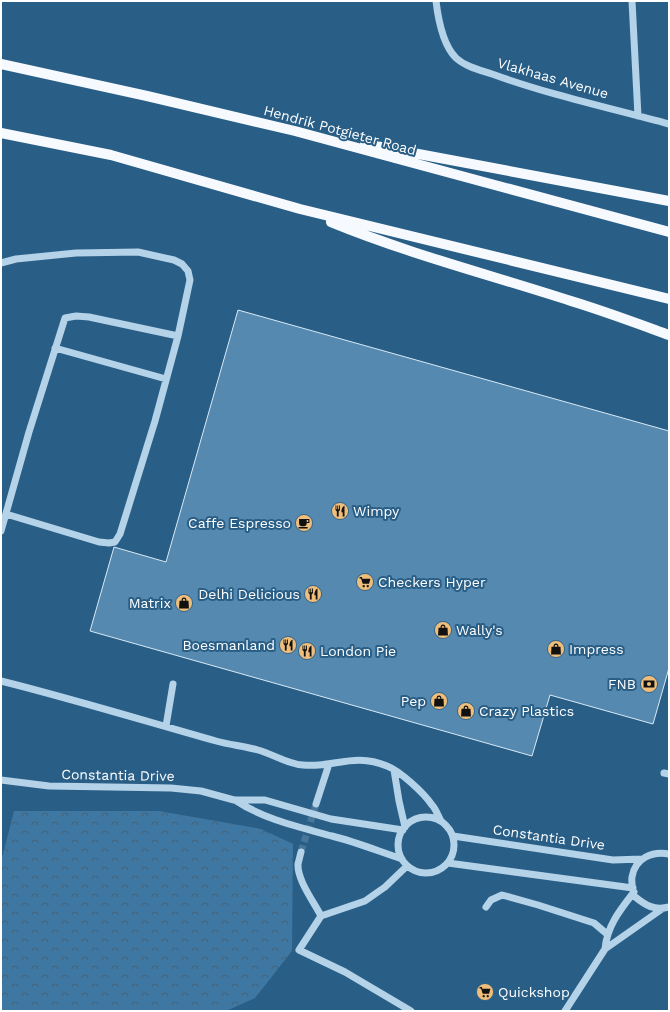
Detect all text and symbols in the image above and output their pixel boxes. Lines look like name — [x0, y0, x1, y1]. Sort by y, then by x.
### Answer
street label: Vlakhaas Avenue — [496, 54, 610, 102]
street label: Hendrik Potgieter Road — [262, 102, 418, 158]
restaurant icon: Wimpy — [330, 501, 350, 521]
place label: Wimpy — [353, 503, 400, 519]
cafe icon: Caffe Espresso — [294, 513, 314, 533]
place label: Caffe Espresso — [188, 515, 291, 531]
supermarket icon: Checkers Hyper — [355, 572, 375, 592]
place label: Checkers Hyper — [378, 574, 486, 590]
restaurant icon: Delhi Delicious — [303, 584, 323, 604]
place label: Delhi Delicious — [198, 586, 300, 602]
shop icon: Matrix — [174, 593, 194, 613]
place label: Matrix — [129, 595, 171, 611]
shop icon: Wally's — [433, 620, 453, 640]
place label: Wally's — [456, 622, 503, 638]
restaurant icon: Boesmanland — [278, 635, 298, 655]
place label: Boesmanland — [182, 637, 275, 653]
shop icon: Impress — [546, 639, 566, 659]
restaurant icon: London Pie — [297, 641, 317, 661]
place label: Impress — [569, 641, 624, 657]
place label: London Pie — [320, 643, 396, 659]
bank icon: FNB — [639, 674, 659, 694]
place label: FNB — [608, 676, 636, 692]
shop icon: Pep — [429, 691, 449, 711]
place label: Pep — [401, 693, 426, 709]
shop icon: Crazy Plastics — [456, 701, 476, 721]
place label: Crazy Plastics — [479, 703, 574, 719]
street label: Constantia Drive — [61, 766, 175, 784]
street label: Constantia Drive — [492, 821, 606, 853]
supermarket icon: Quickshop — [475, 982, 495, 1002]
place label: Quickshop — [498, 984, 570, 1000]

